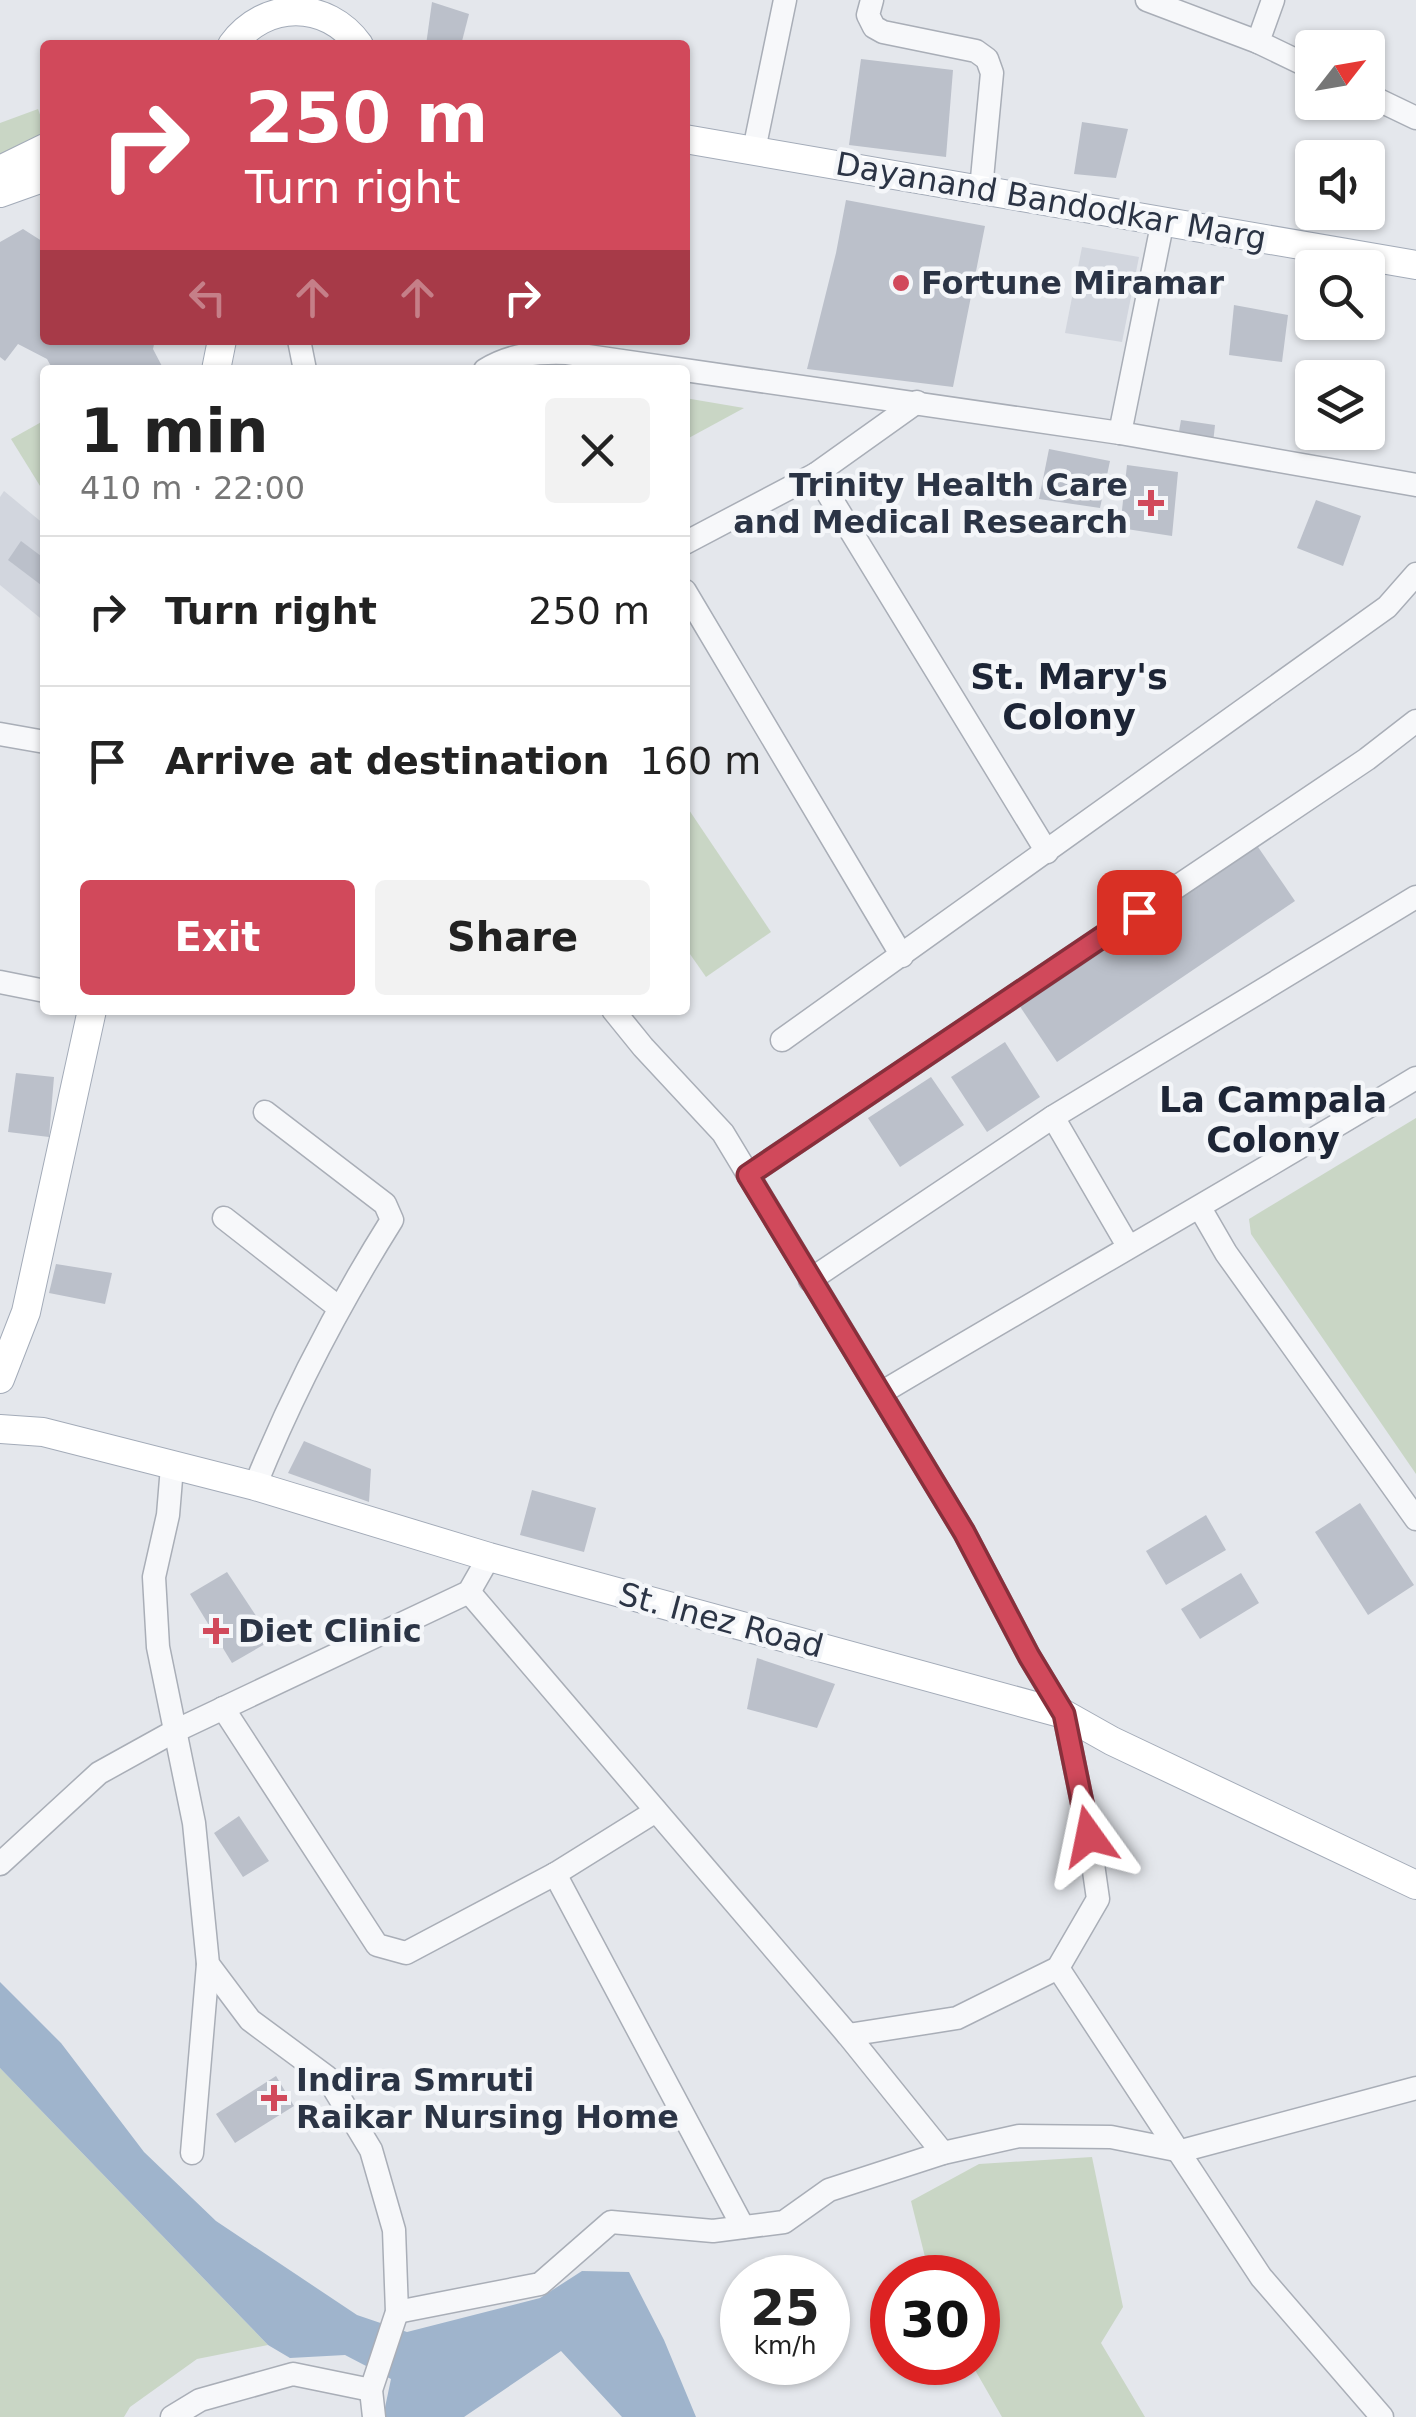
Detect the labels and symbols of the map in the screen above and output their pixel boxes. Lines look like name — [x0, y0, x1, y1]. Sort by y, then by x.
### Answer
north arrow — [1295, 30, 1385, 120]
street label: Dayanand Bandodkar Marg — [833, 144, 1269, 258]
place label: Fortune Miramar — [921, 264, 1224, 302]
marker: Fortune Miramar — [890, 272, 912, 294]
place label: Trinity Health Care and Medical Research — [733, 466, 1128, 541]
marker: Trinity Health Care and Medical Research — [1138, 490, 1164, 516]
district label: St. Mary's Colony — [970, 657, 1168, 737]
pin — [1097, 870, 1182, 955]
district label: La Campala Colony — [1159, 1080, 1387, 1160]
street label: St. Inez Road — [615, 1574, 827, 1666]
place label: Diet Clinic — [238, 1612, 422, 1650]
marker: Diet Clinic — [203, 1618, 229, 1644]
position arrow — [1037, 1784, 1141, 1888]
place label: Indira Smruti Raikar Nursing Home — [296, 2061, 679, 2136]
marker: Indira Smruti Raikar Nursing Home — [261, 2085, 287, 2111]
speed limit sign: 30 — [870, 2255, 1000, 2385]

